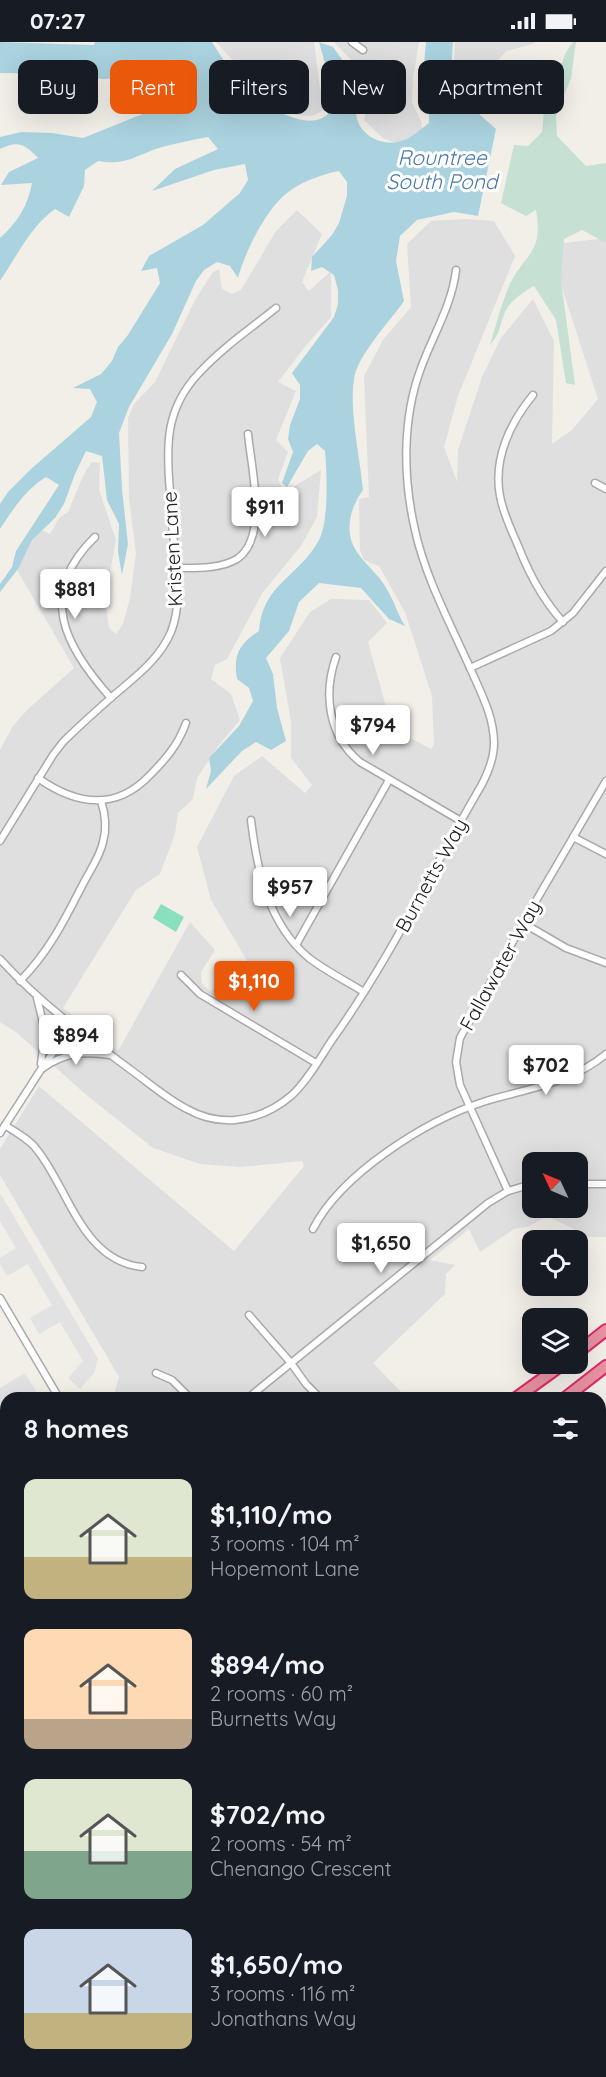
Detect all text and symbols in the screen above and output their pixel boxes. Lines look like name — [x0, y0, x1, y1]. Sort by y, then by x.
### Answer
text: 07:27 — [30, 7, 85, 35]
chip: Buy — [18, 60, 98, 114]
chip: Rent — [110, 60, 197, 114]
chip: Filters — [209, 60, 309, 114]
chip: New — [321, 60, 406, 114]
chip: Apartment — [418, 60, 564, 114]
water label: Rountree South Pond — [386, 144, 500, 194]
pin: $911 — [229, 487, 301, 538]
street label: Kristen Lane — [156, 491, 188, 607]
text: $911 — [246, 494, 284, 519]
pin: $881 — [39, 569, 111, 620]
text: $881 — [54, 576, 96, 601]
pin: $794 — [337, 705, 409, 756]
text: $794 — [350, 712, 396, 737]
street label: Burnetts Way — [389, 814, 473, 936]
pin: $957 — [254, 867, 326, 918]
text: $957 — [267, 874, 313, 899]
street label: Fallawater Way — [454, 895, 546, 1035]
pin: $1,110 — [205, 961, 303, 1012]
text: $1,110 — [228, 968, 280, 993]
pin: $894 — [40, 1015, 112, 1066]
text: $894 — [53, 1022, 99, 1047]
pin: $702 — [510, 1045, 582, 1096]
text: $702 — [523, 1052, 569, 1077]
north arrow — [522, 1152, 588, 1218]
map controls — [522, 1152, 588, 1374]
pin: $1,650 — [332, 1223, 430, 1274]
text: $1,650 — [351, 1230, 411, 1255]
button: locate — [522, 1230, 588, 1296]
button: layers — [522, 1308, 588, 1374]
text: 8 homes — [24, 1412, 129, 1445]
icon: filters — [549, 1412, 582, 1445]
text: $1,110/mo — [210, 1498, 332, 1531]
icon: home — [72, 1503, 144, 1575]
text: 3 rooms · 104 m² — [210, 1531, 360, 1556]
text: Hopemont Lane — [210, 1556, 360, 1581]
text: $894/mo — [210, 1648, 325, 1681]
icon: home — [72, 1653, 144, 1725]
text: 2 rooms · 60 m² — [210, 1681, 353, 1706]
text: Burnetts Way — [210, 1706, 336, 1731]
text: $702/mo — [210, 1798, 326, 1831]
icon: home — [72, 1803, 144, 1875]
text: 2 rooms · 54 m² — [210, 1831, 352, 1856]
text: Chenango Crescent — [210, 1856, 392, 1881]
text: $1,650/mo — [210, 1948, 343, 1981]
icon: home — [72, 1953, 144, 2025]
text: 3 rooms · 116 m² — [210, 1981, 355, 2006]
text: Jonathans Way — [210, 2006, 356, 2031]

